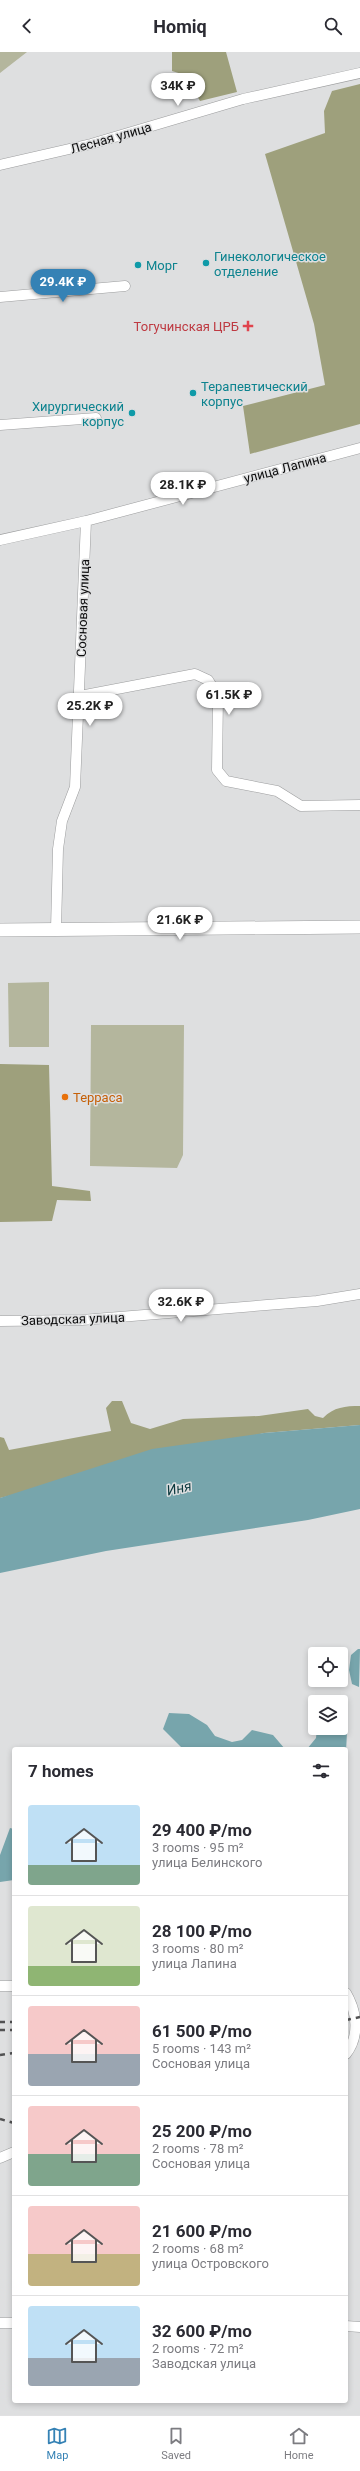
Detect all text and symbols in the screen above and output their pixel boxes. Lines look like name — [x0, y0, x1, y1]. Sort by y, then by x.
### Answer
icon: back — [16, 15, 38, 37]
icon: search — [322, 15, 344, 37]
text: Homiq — [153, 16, 207, 37]
pin: 34K ₽ — [150, 73, 206, 107]
text: 34K ₽ — [160, 78, 196, 93]
street label: Лесная улица — [69, 119, 153, 157]
place label: Гинекологическое отделение — [214, 249, 326, 279]
place label: Морг — [146, 258, 178, 273]
marker: Гинекологическое отделение — [201, 258, 211, 268]
marker: Морг — [133, 260, 143, 270]
pin: 29.4K ₽ — [26, 269, 100, 303]
text: 29.4K ₽ — [40, 274, 86, 289]
place label: Тогучинская ЦРБ — [134, 319, 239, 334]
marker: Тогучинская ЦРБ — [242, 320, 254, 332]
place label: Терапевтический корпус — [201, 379, 308, 409]
marker: Терапевтический корпус — [188, 388, 198, 398]
place label: Хирургический корпус — [32, 399, 124, 429]
marker: Хирургический корпус — [127, 408, 137, 418]
street label: улица Лапина — [242, 450, 328, 486]
pin: 28.1K ₽ — [146, 472, 220, 506]
text: 28.1K ₽ — [160, 477, 206, 492]
street label: Сосновая улица — [74, 559, 92, 657]
pin: 61.5K ₽ — [192, 682, 266, 716]
text: 61.5K ₽ — [206, 687, 252, 702]
pin: 25.2K ₽ — [53, 693, 127, 727]
text: 25.2K ₽ — [67, 698, 113, 713]
pin: 21.6K ₽ — [143, 907, 217, 941]
text: 21.6K ₽ — [157, 912, 203, 927]
place label: Терраса — [73, 1090, 123, 1105]
marker: Терраса — [60, 1092, 70, 1102]
pin: 32.6K ₽ — [144, 1289, 218, 1323]
text: 32.6K ₽ — [158, 1294, 204, 1309]
street label: Заводская улица — [21, 1310, 125, 1328]
water label: Иня — [165, 1478, 193, 1498]
map controls — [308, 1647, 348, 1735]
button: locate — [308, 1647, 348, 1687]
button: layers — [308, 1695, 348, 1735]
icon: filters — [310, 1760, 332, 1782]
text: 7 homes — [28, 1761, 94, 1781]
text: 29 400 ₽/mo — [152, 1820, 252, 1840]
icon: home — [60, 1821, 108, 1869]
text: 3 rooms · 95 m² — [152, 1840, 244, 1855]
text: улица Белинского — [152, 1855, 262, 1870]
text: 28 100 ₽/mo — [152, 1921, 252, 1941]
icon: home — [60, 1922, 108, 1970]
text: 3 rooms · 80 m² — [152, 1941, 244, 1956]
text: улица Лапина — [152, 1956, 237, 1971]
text: 61 500 ₽/mo — [152, 2021, 252, 2041]
icon: home — [60, 2022, 108, 2070]
text: 5 rooms · 143 m² — [152, 2041, 251, 2056]
text: Сосновая улица — [152, 2056, 250, 2071]
text: 25 200 ₽/mo — [152, 2121, 252, 2141]
icon: home — [60, 2122, 108, 2170]
text: 2 rooms · 78 m² — [152, 2141, 244, 2156]
text: Сосновая улица — [152, 2156, 250, 2171]
text: 21 600 ₽/mo — [152, 2221, 252, 2241]
icon: home — [60, 2222, 108, 2270]
text: 2 rooms · 68 m² — [152, 2241, 244, 2256]
text: улица Островского — [152, 2256, 269, 2271]
text: 32 600 ₽/mo — [152, 2321, 252, 2341]
icon: home — [60, 2322, 108, 2370]
text: 2 rooms · 72 m² — [152, 2341, 244, 2356]
text: Заводская улица — [152, 2356, 256, 2371]
tab: Map — [46, 2425, 68, 2462]
tab: Saved — [161, 2425, 191, 2462]
tab: Home — [284, 2425, 314, 2462]

